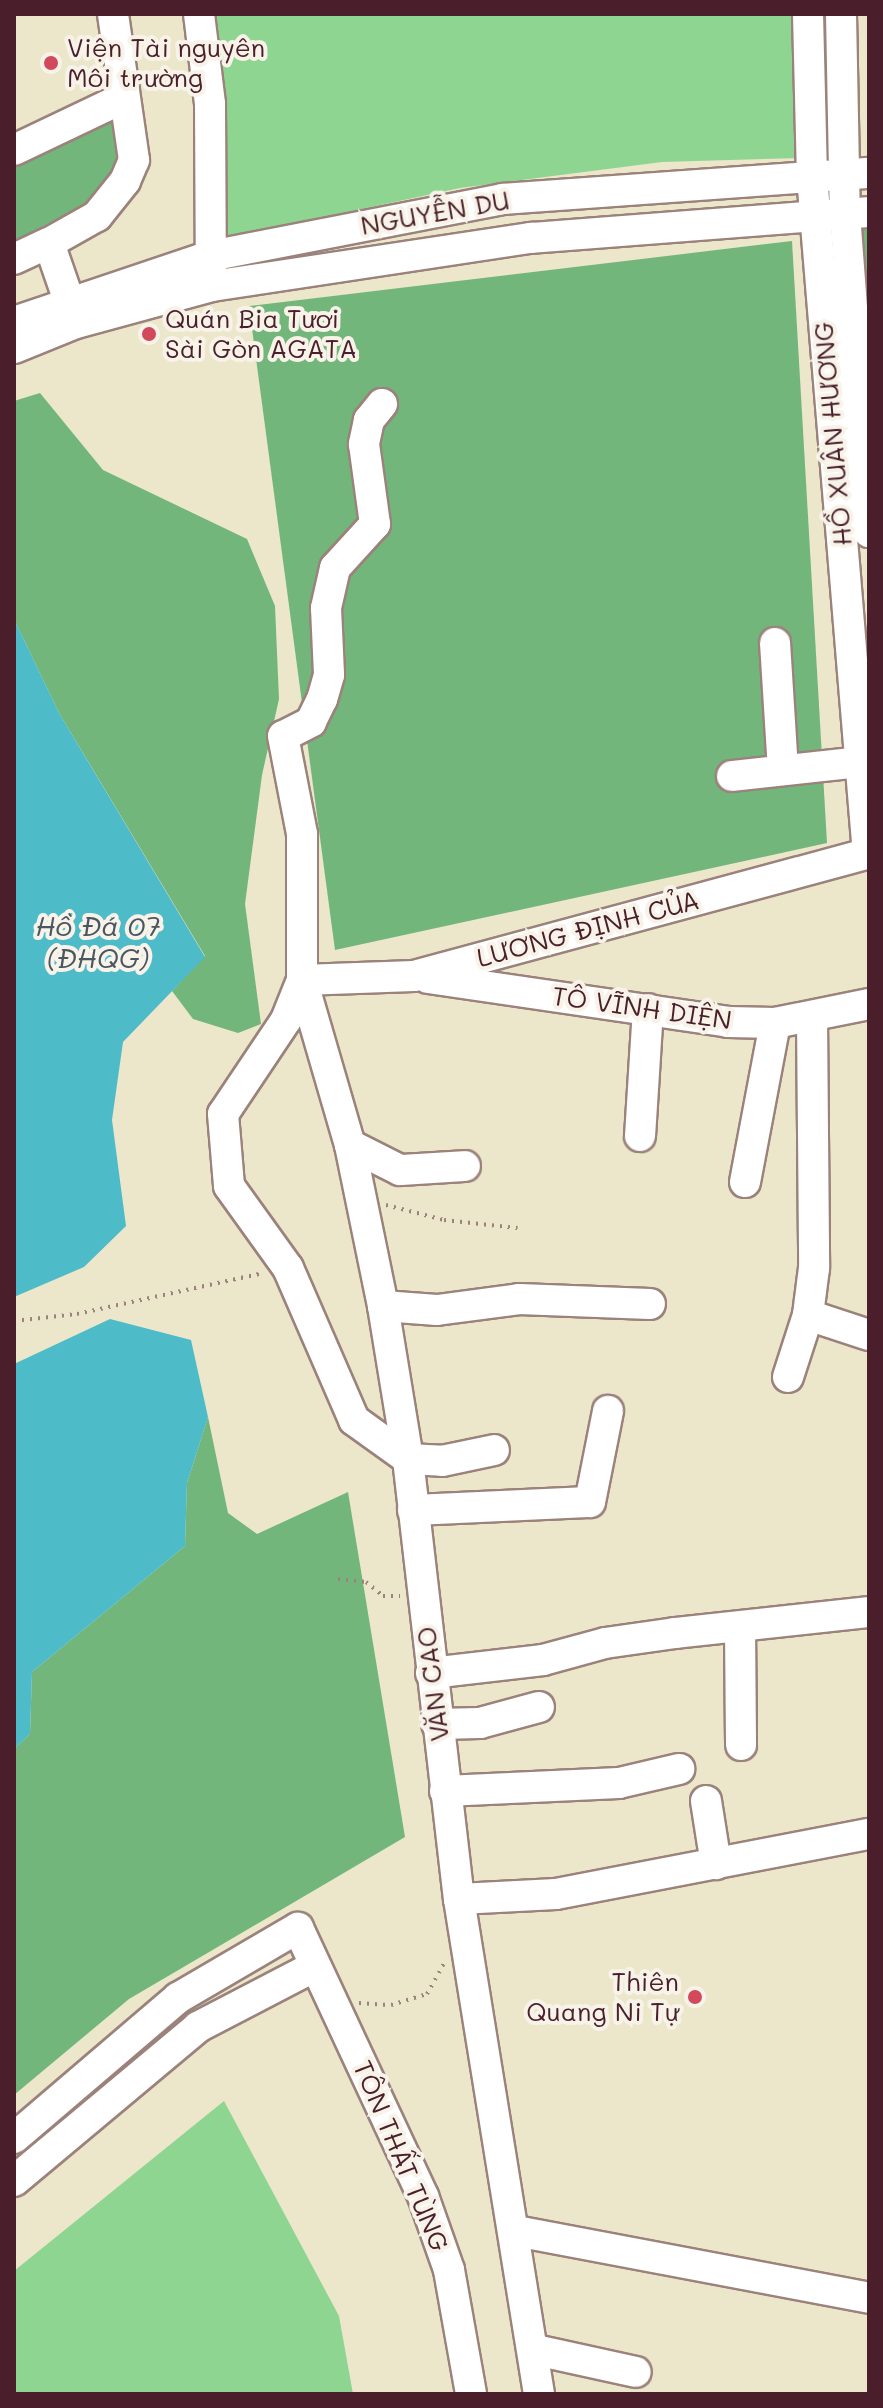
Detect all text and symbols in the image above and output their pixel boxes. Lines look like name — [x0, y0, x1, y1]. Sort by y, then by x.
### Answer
place label: Viện Tài nguyên Môi trường — [67, 32, 265, 94]
marker: Viện Tài nguyên Môi trường — [42, 54, 60, 72]
street label: NGUYỄN DU — [358, 185, 512, 241]
place label: Quán Bia Tươi Sài Gòn AGATA — [165, 303, 357, 364]
street label: HỒ XUÂN HƯƠNG — [808, 321, 858, 547]
marker: Quán Bia Tươi Sài Gòn AGATA — [140, 325, 158, 343]
street label: LƯƠNG ĐỊNH CỦA — [473, 884, 703, 974]
water label: Hồ Đá 07 (ĐHQG) — [35, 908, 161, 974]
street label: TÔ VĨNH DIỆN — [550, 980, 734, 1036]
street label: VĂN CAO — [410, 1625, 456, 1743]
place label: Thiên Quang Ni Tự — [526, 1966, 679, 2028]
marker: Thiên Quang Ni Tự — [686, 1988, 704, 2006]
street label: TÔN THẤT TÙNG — [347, 2056, 455, 2256]

